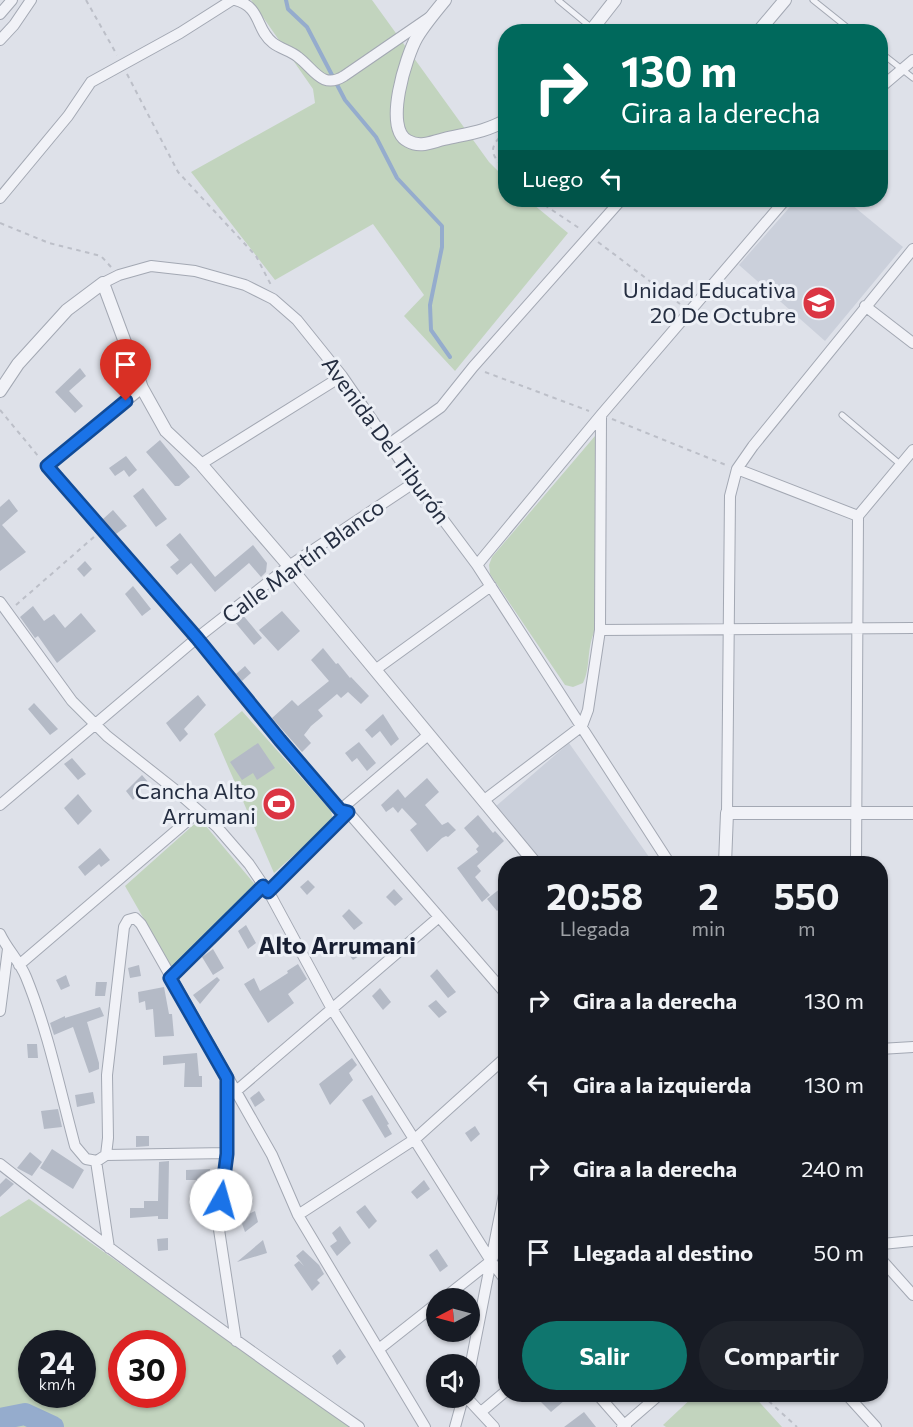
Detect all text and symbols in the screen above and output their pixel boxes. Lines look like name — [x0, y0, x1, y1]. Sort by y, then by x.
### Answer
text: 130 m — [621, 44, 737, 96]
icon: right — [522, 48, 600, 126]
text: Gira a la derecha — [621, 96, 820, 129]
icon: left — [595, 162, 628, 195]
text: Luego — [522, 165, 583, 192]
place label: Unidad Educativa 20 De Octubre — [623, 276, 796, 328]
school or university icon: Unidad Educativa 20 De Octubre — [801, 285, 837, 321]
pin — [100, 339, 151, 401]
icon: arrive — [109, 348, 142, 381]
street label: Avenida Del Tiburón — [317, 351, 456, 529]
street label: Calle Martín Blanco — [216, 493, 389, 629]
place label: Cancha Alto Arrumani — [135, 777, 256, 829]
sports icon: Cancha Alto Arrumani — [261, 786, 297, 822]
text: 20:58 — [546, 873, 643, 917]
text: 2 — [698, 873, 719, 917]
text: 550 — [774, 873, 840, 917]
text: Llegada — [560, 916, 630, 940]
text: min — [692, 916, 726, 940]
text: m — [798, 916, 816, 940]
district label: Alto Arrumani — [258, 930, 416, 959]
icon: right — [522, 984, 555, 1017]
text: Gira a la derecha — [573, 987, 737, 1014]
text: 130 m — [804, 987, 864, 1014]
icon: left — [522, 1068, 555, 1101]
text: Gira a la izquierda — [573, 1071, 751, 1098]
text: 130 m — [804, 1071, 864, 1098]
icon: right — [522, 1152, 555, 1185]
text: Gira a la derecha — [573, 1155, 737, 1182]
text: 240 m — [801, 1155, 864, 1182]
position arrow — [189, 1168, 253, 1232]
icon: arrive — [522, 1236, 555, 1269]
text: Llegada al destino — [573, 1239, 753, 1266]
text: 50 m — [814, 1239, 864, 1266]
north arrow — [426, 1288, 480, 1342]
map controls — [426, 1288, 480, 1408]
button: Salir — [522, 1321, 687, 1390]
button: Compartir — [699, 1321, 864, 1390]
speed limit sign: 30 — [108, 1330, 186, 1408]
text: 24 — [39, 1343, 75, 1380]
button: sound — [426, 1354, 480, 1408]
text: km/h — [39, 1375, 75, 1393]

